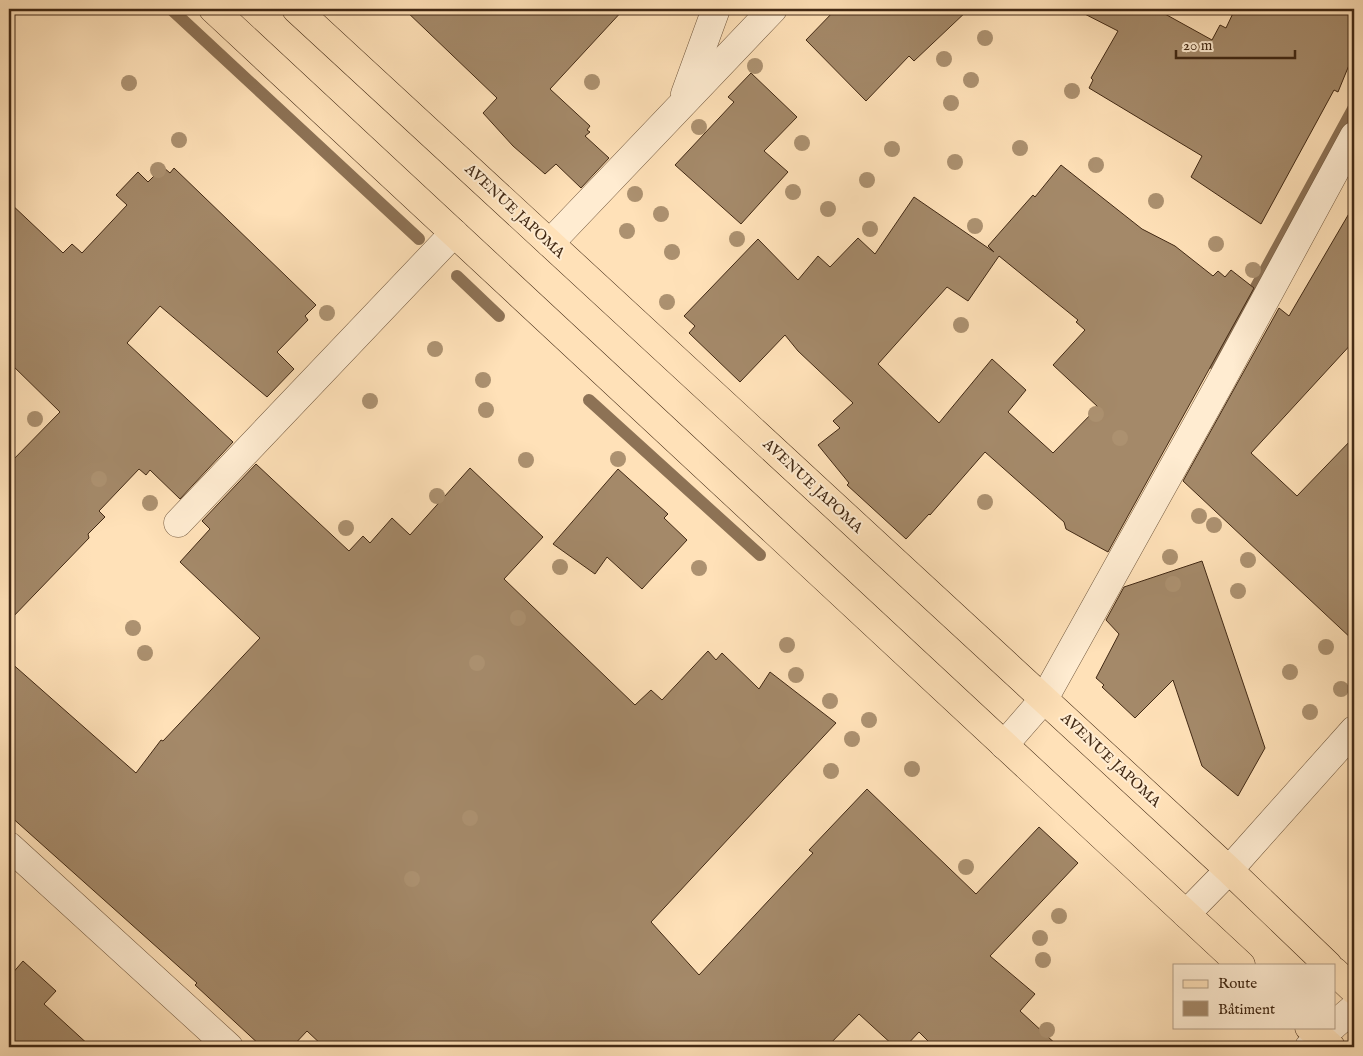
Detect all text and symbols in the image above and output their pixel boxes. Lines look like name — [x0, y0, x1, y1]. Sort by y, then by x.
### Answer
scale bar — [1176, 28, 1294, 60]
text: 20 m — [1183, 36, 1213, 55]
street label: AVENUE JAPOMA — [460, 159, 570, 263]
street label: AVENUE JAPOMA — [758, 434, 868, 538]
street label: AVENUE JAPOMA — [1056, 708, 1166, 812]
legend — [1173, 964, 1336, 1028]
text: Route — [1218, 974, 1257, 993]
text: Bâtiment — [1218, 1000, 1275, 1019]

